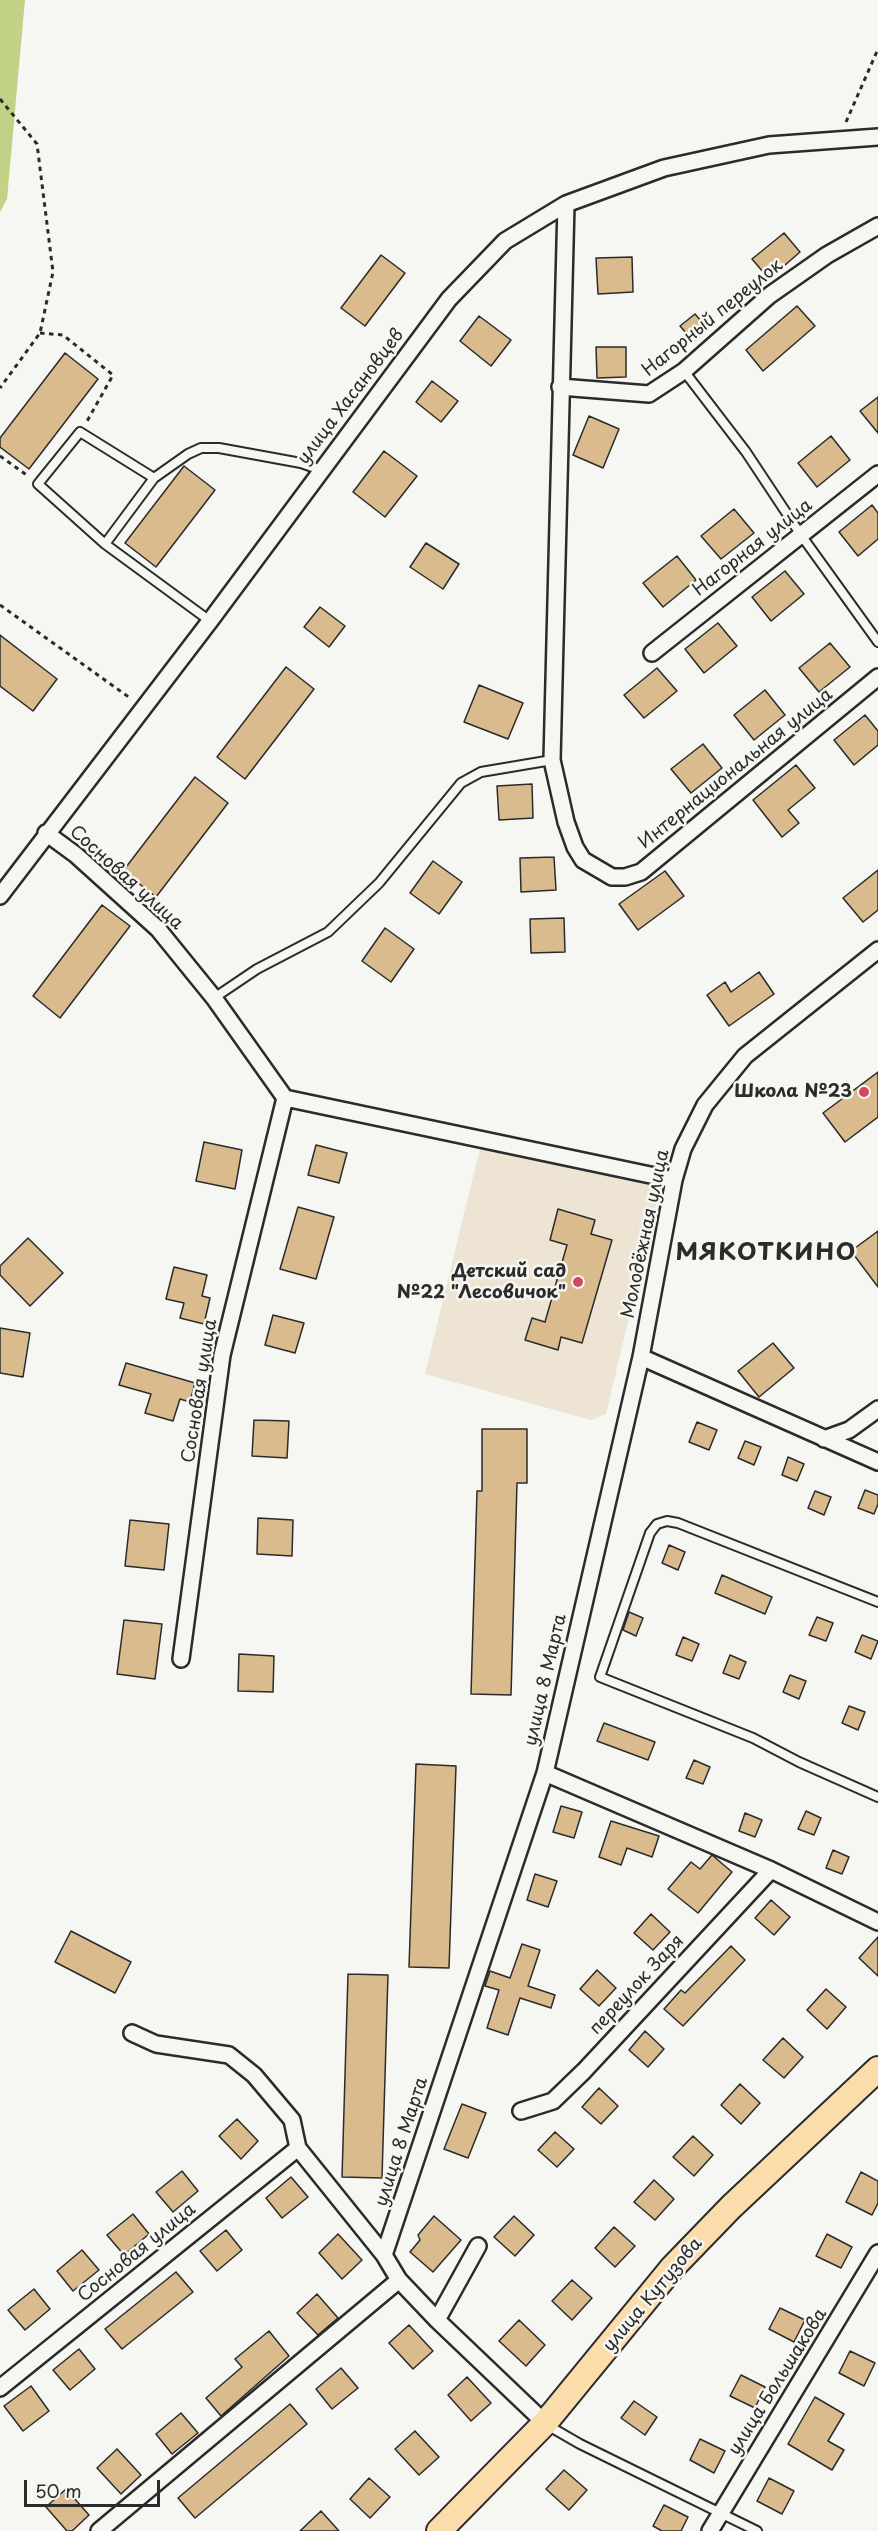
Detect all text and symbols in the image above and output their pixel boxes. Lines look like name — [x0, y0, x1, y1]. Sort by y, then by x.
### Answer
street label: Нагорный переулок — [638, 255, 788, 381]
street label: улица Хасановцев — [293, 325, 409, 469]
street label: Нагорная улица — [689, 495, 817, 601]
street label: Интернациональная улица — [635, 684, 837, 854]
street label: Сосновая улица — [65, 821, 187, 935]
place label: Школа №23 — [734, 1081, 852, 1103]
marker: Школа №23 — [857, 1085, 871, 1099]
street label: Молодёжная улица — [618, 1148, 674, 1320]
district label: МЯКОТКИНО — [677, 1239, 855, 1267]
place label: Детский сад №22 "Лесовичок" — [397, 1261, 566, 1304]
marker: Детский сад №22 "Лесовичок" — [571, 1275, 585, 1289]
street label: Сосновая улица — [178, 1318, 222, 1464]
street label: улица 8 Марта — [520, 1612, 572, 1748]
street label: переулок Заря — [585, 1931, 689, 2039]
street label: улица 8 Марта — [371, 2075, 433, 2209]
street label: Сосновая улица — [74, 2199, 200, 2307]
street label: улица Кутузова — [599, 2233, 707, 2357]
street label: улица Большакова — [724, 2305, 832, 2459]
scale bar — [27, 2468, 164, 2506]
text: 50 m — [35, 2477, 82, 2504]

